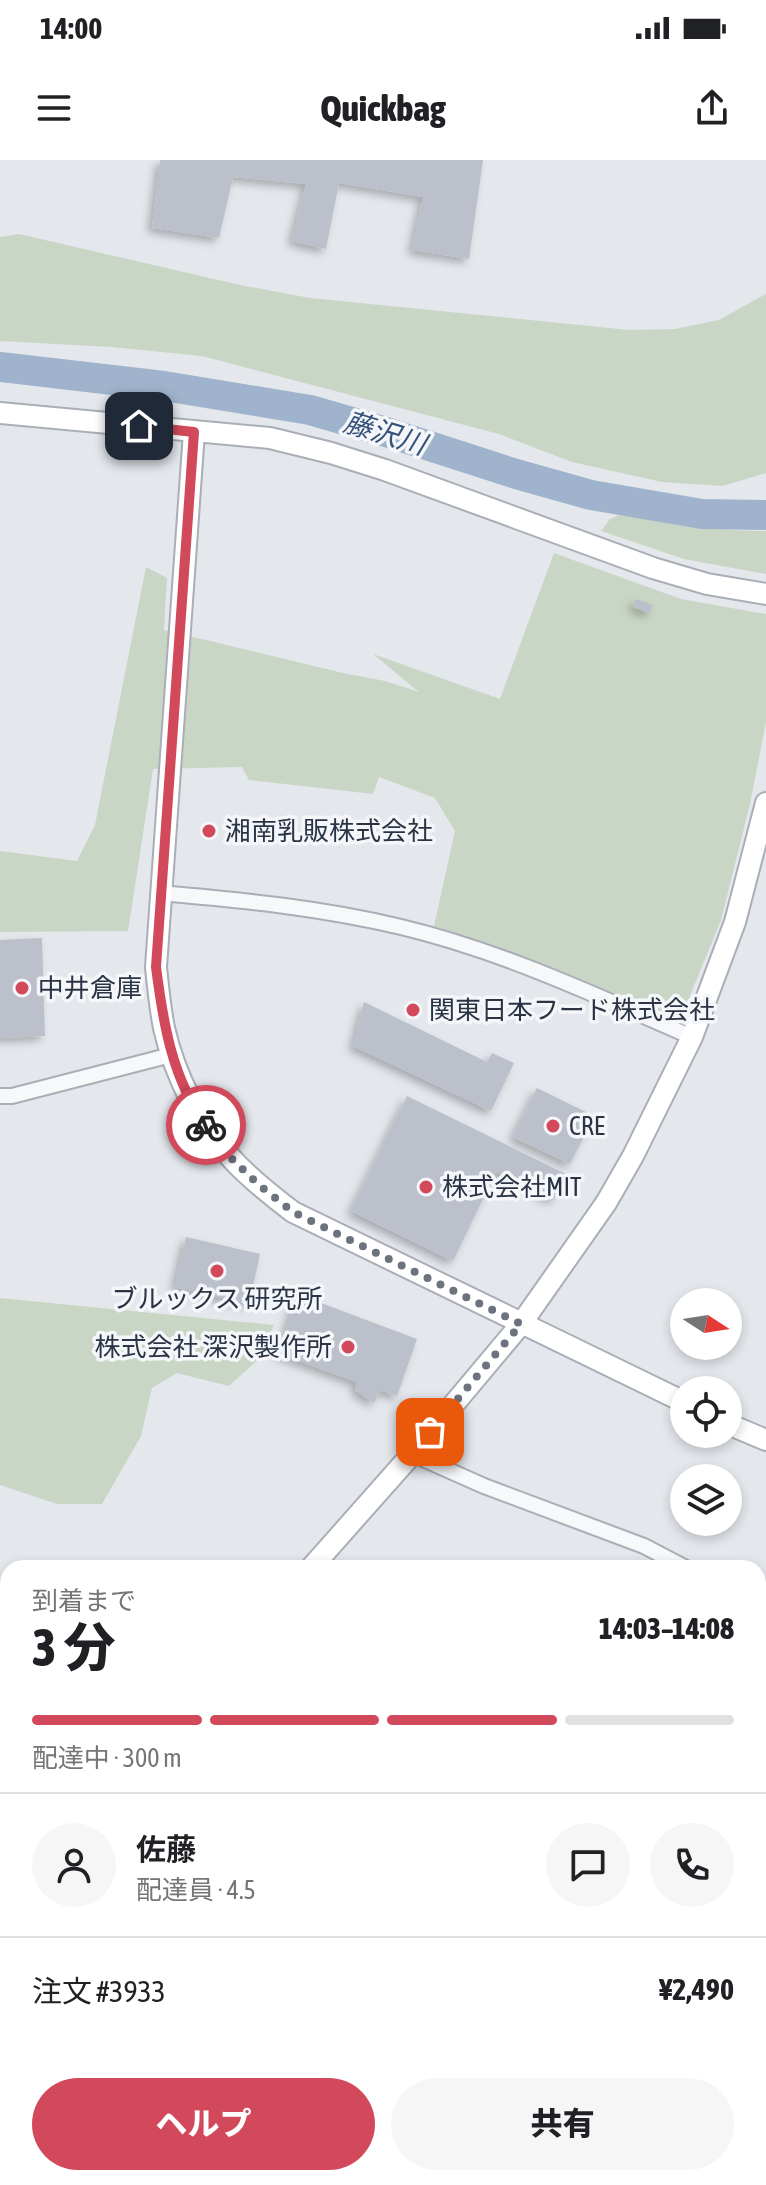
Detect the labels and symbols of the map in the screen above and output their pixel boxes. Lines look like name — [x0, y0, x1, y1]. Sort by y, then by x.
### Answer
pin — [105, 392, 173, 460]
water label: 藤沢川 — [340, 405, 433, 461]
place label: 湘南乳販株式会社 — [225, 816, 433, 846]
marker: 湘南乳販株式会社 — [200, 822, 218, 840]
place label: 中井倉庫 — [38, 973, 142, 1003]
marker: 中井倉庫 — [13, 979, 31, 997]
place label: 関東日本フード株式会社 — [429, 995, 715, 1025]
marker: 関東日本フード株式会社 — [404, 1001, 422, 1019]
courier — [166, 1085, 246, 1165]
place label: CRE — [569, 1111, 605, 1141]
marker: CRE — [544, 1117, 562, 1135]
place label: 株式会社MIT — [442, 1172, 582, 1202]
marker: 株式会社MIT — [417, 1178, 435, 1196]
marker: ブルックス 研究所 — [208, 1262, 226, 1280]
place label: ブルックス 研究所 — [112, 1284, 322, 1314]
north arrow — [670, 1288, 742, 1360]
place label: 株式会社 深沢製作所 — [94, 1332, 332, 1362]
marker: 株式会社 深沢製作所 — [339, 1338, 357, 1356]
pin — [396, 1398, 464, 1466]

